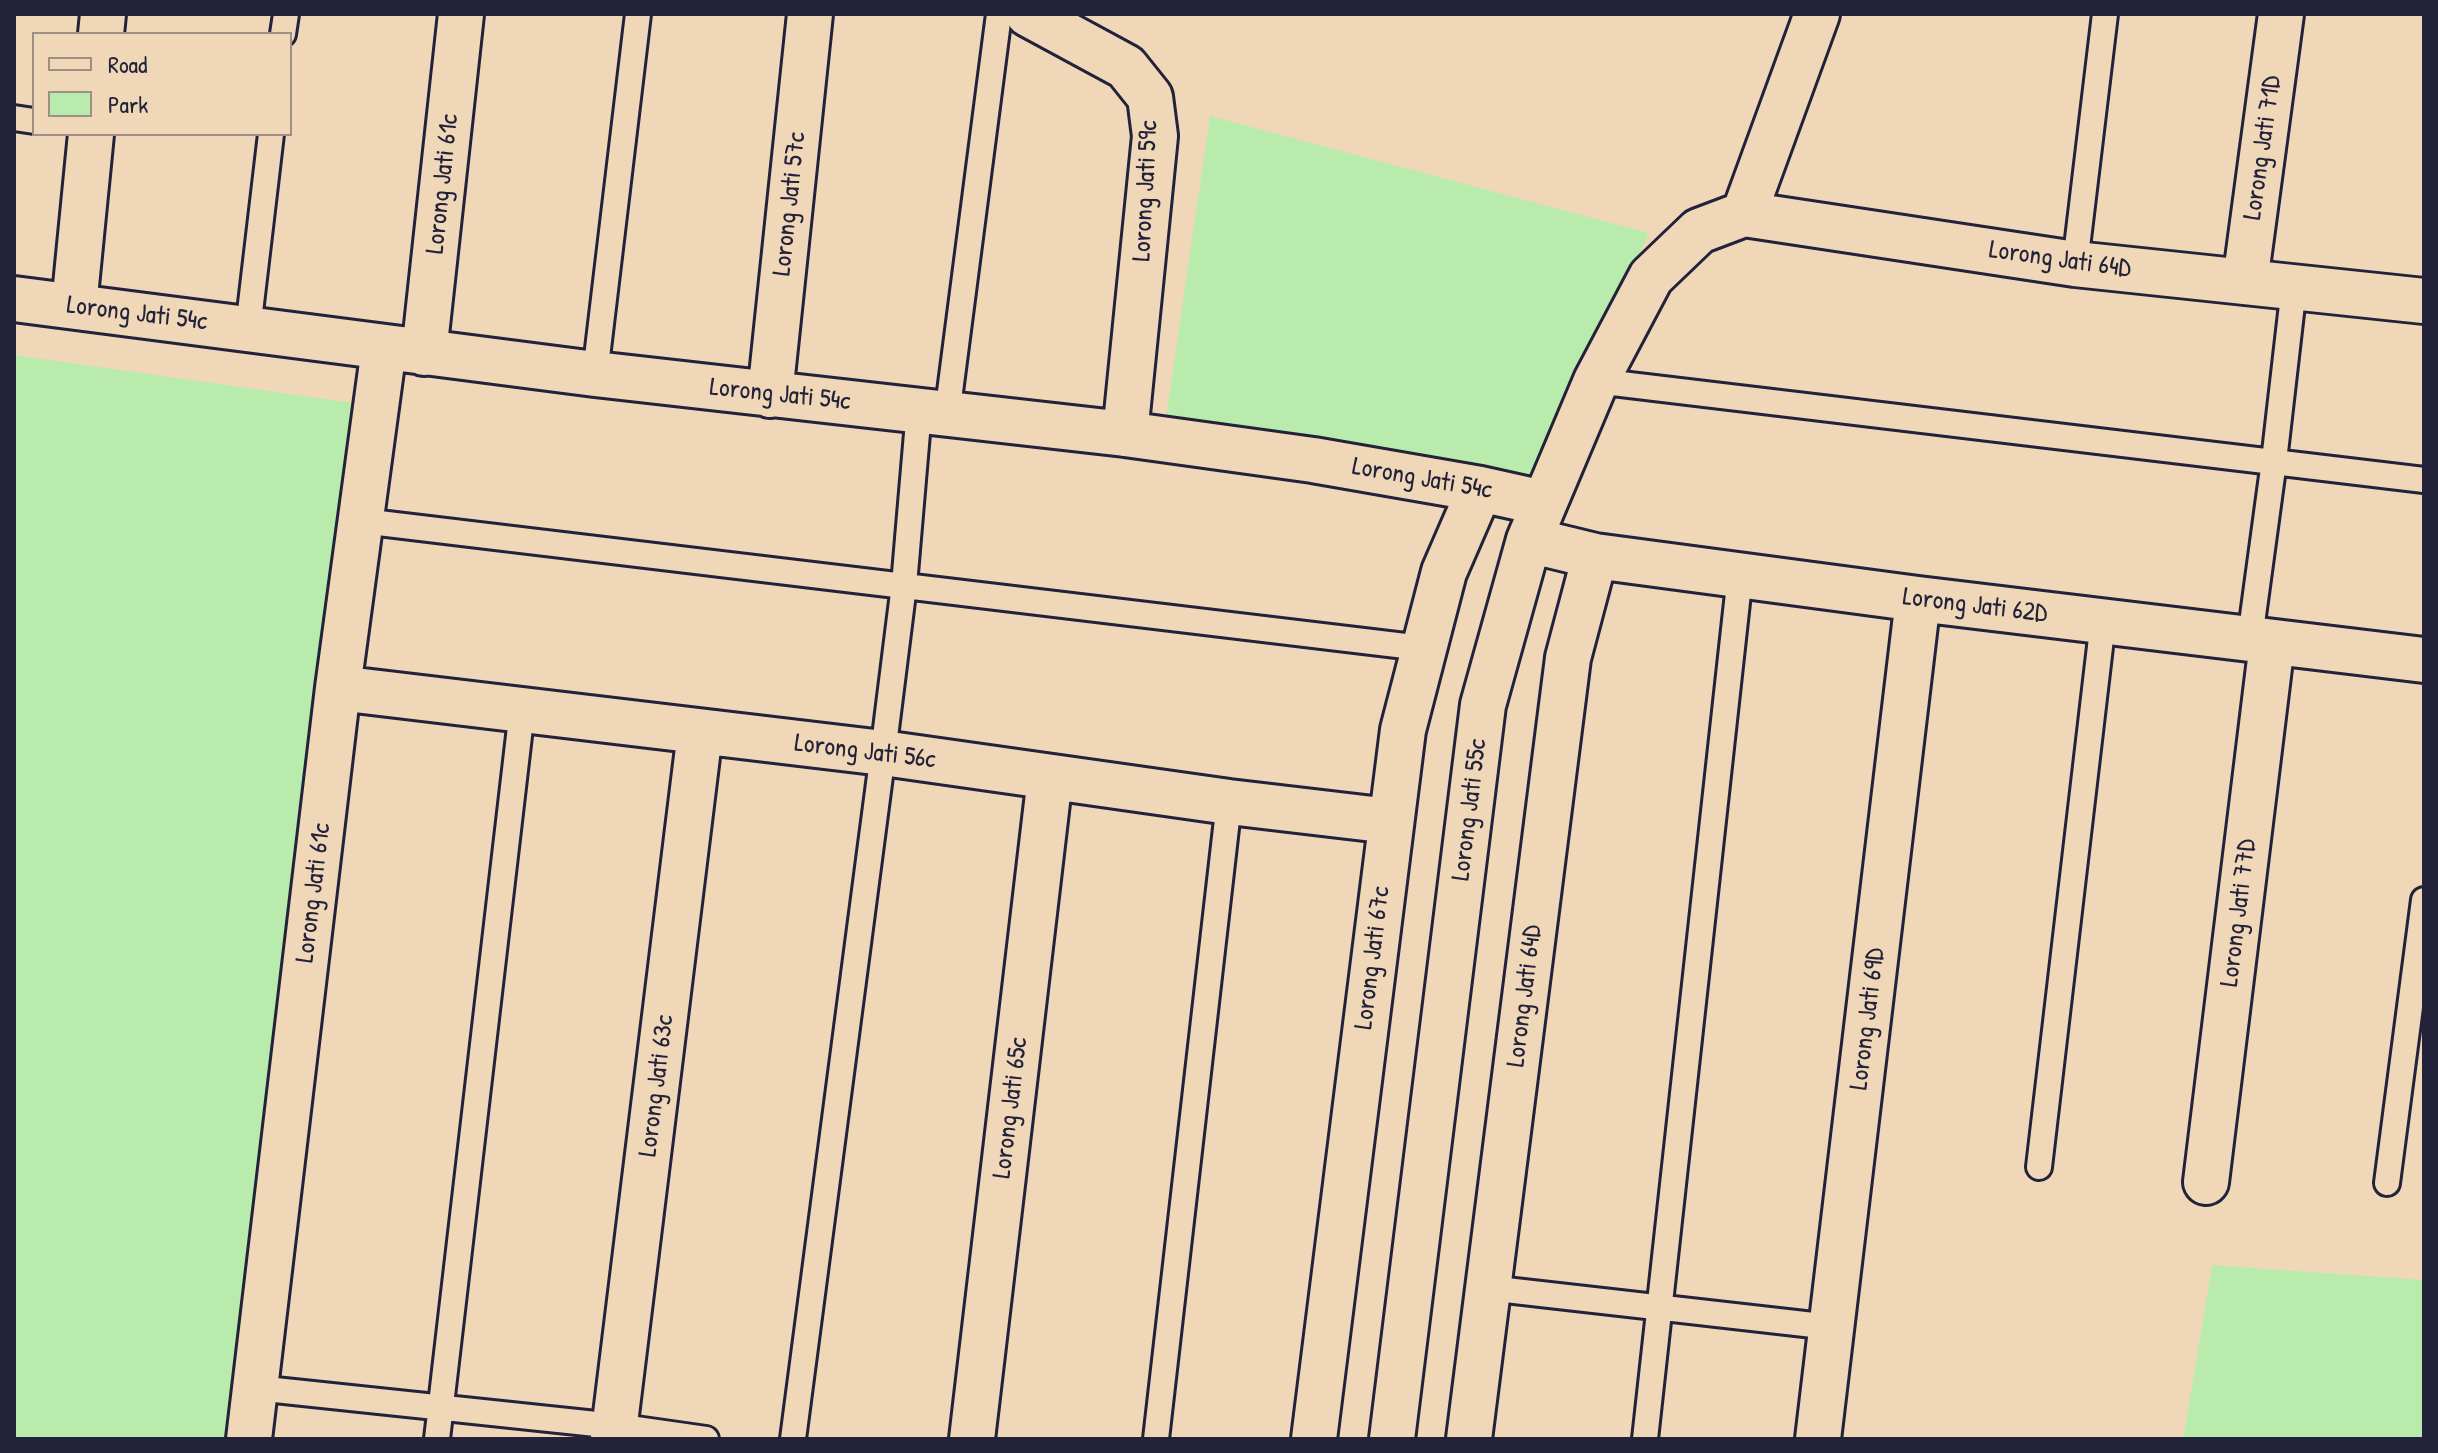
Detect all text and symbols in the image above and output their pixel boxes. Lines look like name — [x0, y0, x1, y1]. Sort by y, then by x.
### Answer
legend — [32, 32, 292, 136]
text: Road — [108, 48, 147, 80]
street label: Lorong Jati 71D — [2237, 74, 2289, 222]
text: Park — [108, 88, 148, 120]
street label: Lorong Jati 61c — [420, 113, 466, 255]
street label: Lorong Jati 59c — [1127, 120, 1165, 262]
street label: Lorong Jati 57c — [767, 131, 813, 277]
street label: Lorong Jati 64D — [1987, 235, 2133, 285]
street label: Lorong Jati 54c — [65, 290, 209, 338]
street label: Lorong Jati 54c — [708, 372, 852, 418]
street label: Lorong Jati 54c — [1350, 451, 1494, 507]
street label: Lorong Jati 62D — [1901, 582, 2049, 630]
street label: Lorong Jati 56c — [793, 728, 937, 776]
street label: Lorong Jati 55c — [1446, 737, 1494, 883]
street label: Lorong Jati 61c — [290, 821, 338, 965]
street label: Lorong Jati 77D — [2214, 837, 2264, 989]
street label: Lorong Jati 67c — [1349, 885, 1397, 1031]
street label: Lorong Jati 64D — [1501, 923, 1549, 1069]
street label: Lorong Jati 69D — [1844, 946, 1892, 1092]
street label: Lorong Jati 63c — [633, 1013, 681, 1159]
street label: Lorong Jati 65c — [987, 1036, 1035, 1180]

